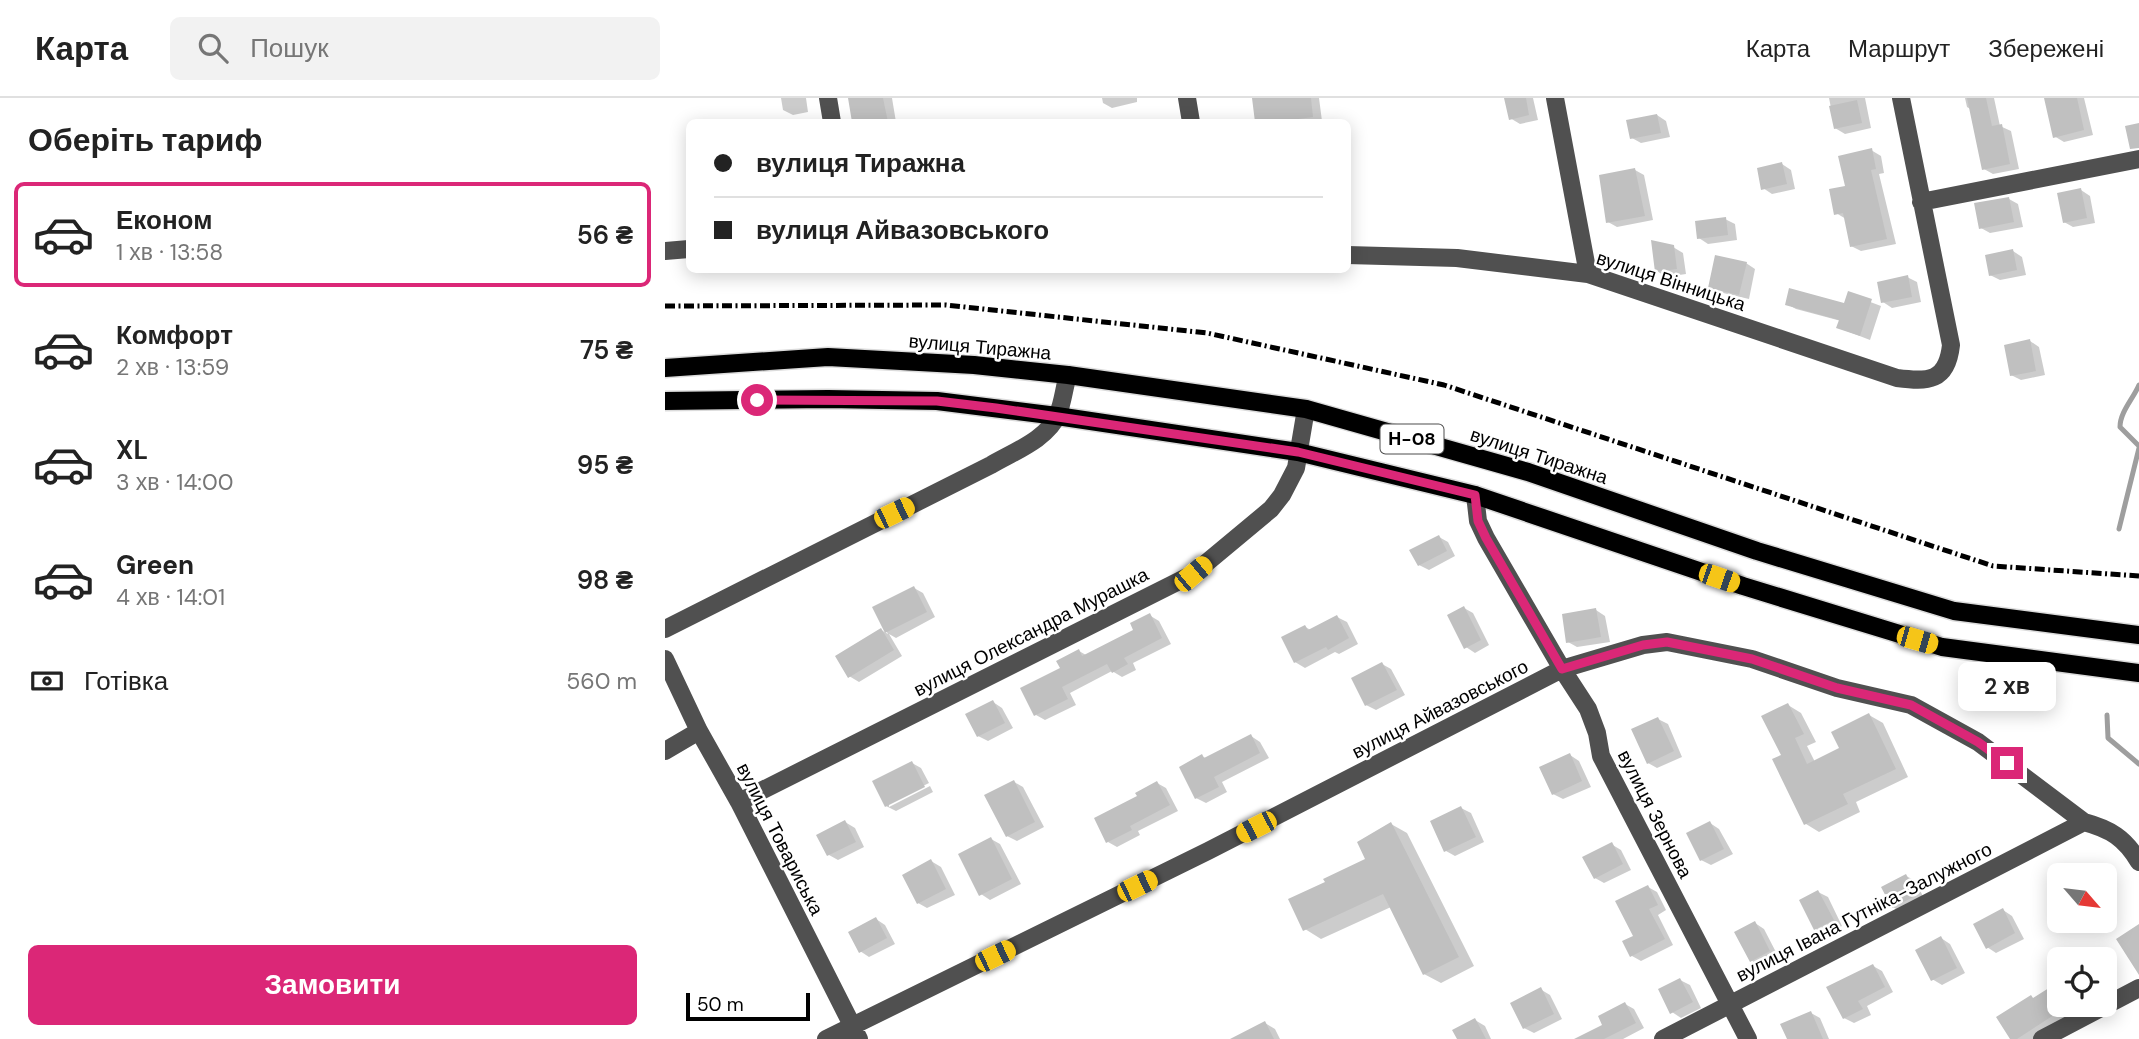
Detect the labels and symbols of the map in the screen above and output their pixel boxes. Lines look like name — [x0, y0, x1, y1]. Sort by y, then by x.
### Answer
street label: вулиця Вінницька — [1593, 245, 1749, 317]
street label: вулиця Тиражна — [908, 328, 1053, 366]
route start — [741, 384, 773, 416]
street label: вулиця Тиражна — [1467, 422, 1611, 490]
road number: Н-08 — [1381, 424, 1443, 454]
car — [871, 494, 918, 532]
car — [1171, 552, 1216, 596]
car — [1696, 561, 1743, 595]
street label: вулиця Олександра Мурашка — [909, 562, 1153, 702]
car — [1894, 624, 1941, 656]
street label: вулиця Айвазовського — [1348, 654, 1532, 764]
callout: 2 хв — [1958, 662, 2056, 710]
street label: вулиця Зернова — [1612, 746, 1698, 883]
route end — [1991, 747, 2023, 779]
street label: вулиця Товариська — [731, 759, 829, 920]
car — [1233, 808, 1280, 846]
street label: вулиця Івана Гутніка-Залужного — [1732, 836, 1996, 988]
north arrow — [2047, 863, 2117, 933]
car — [1114, 867, 1161, 905]
car — [972, 937, 1019, 975]
scale bar — [686, 990, 810, 1022]

